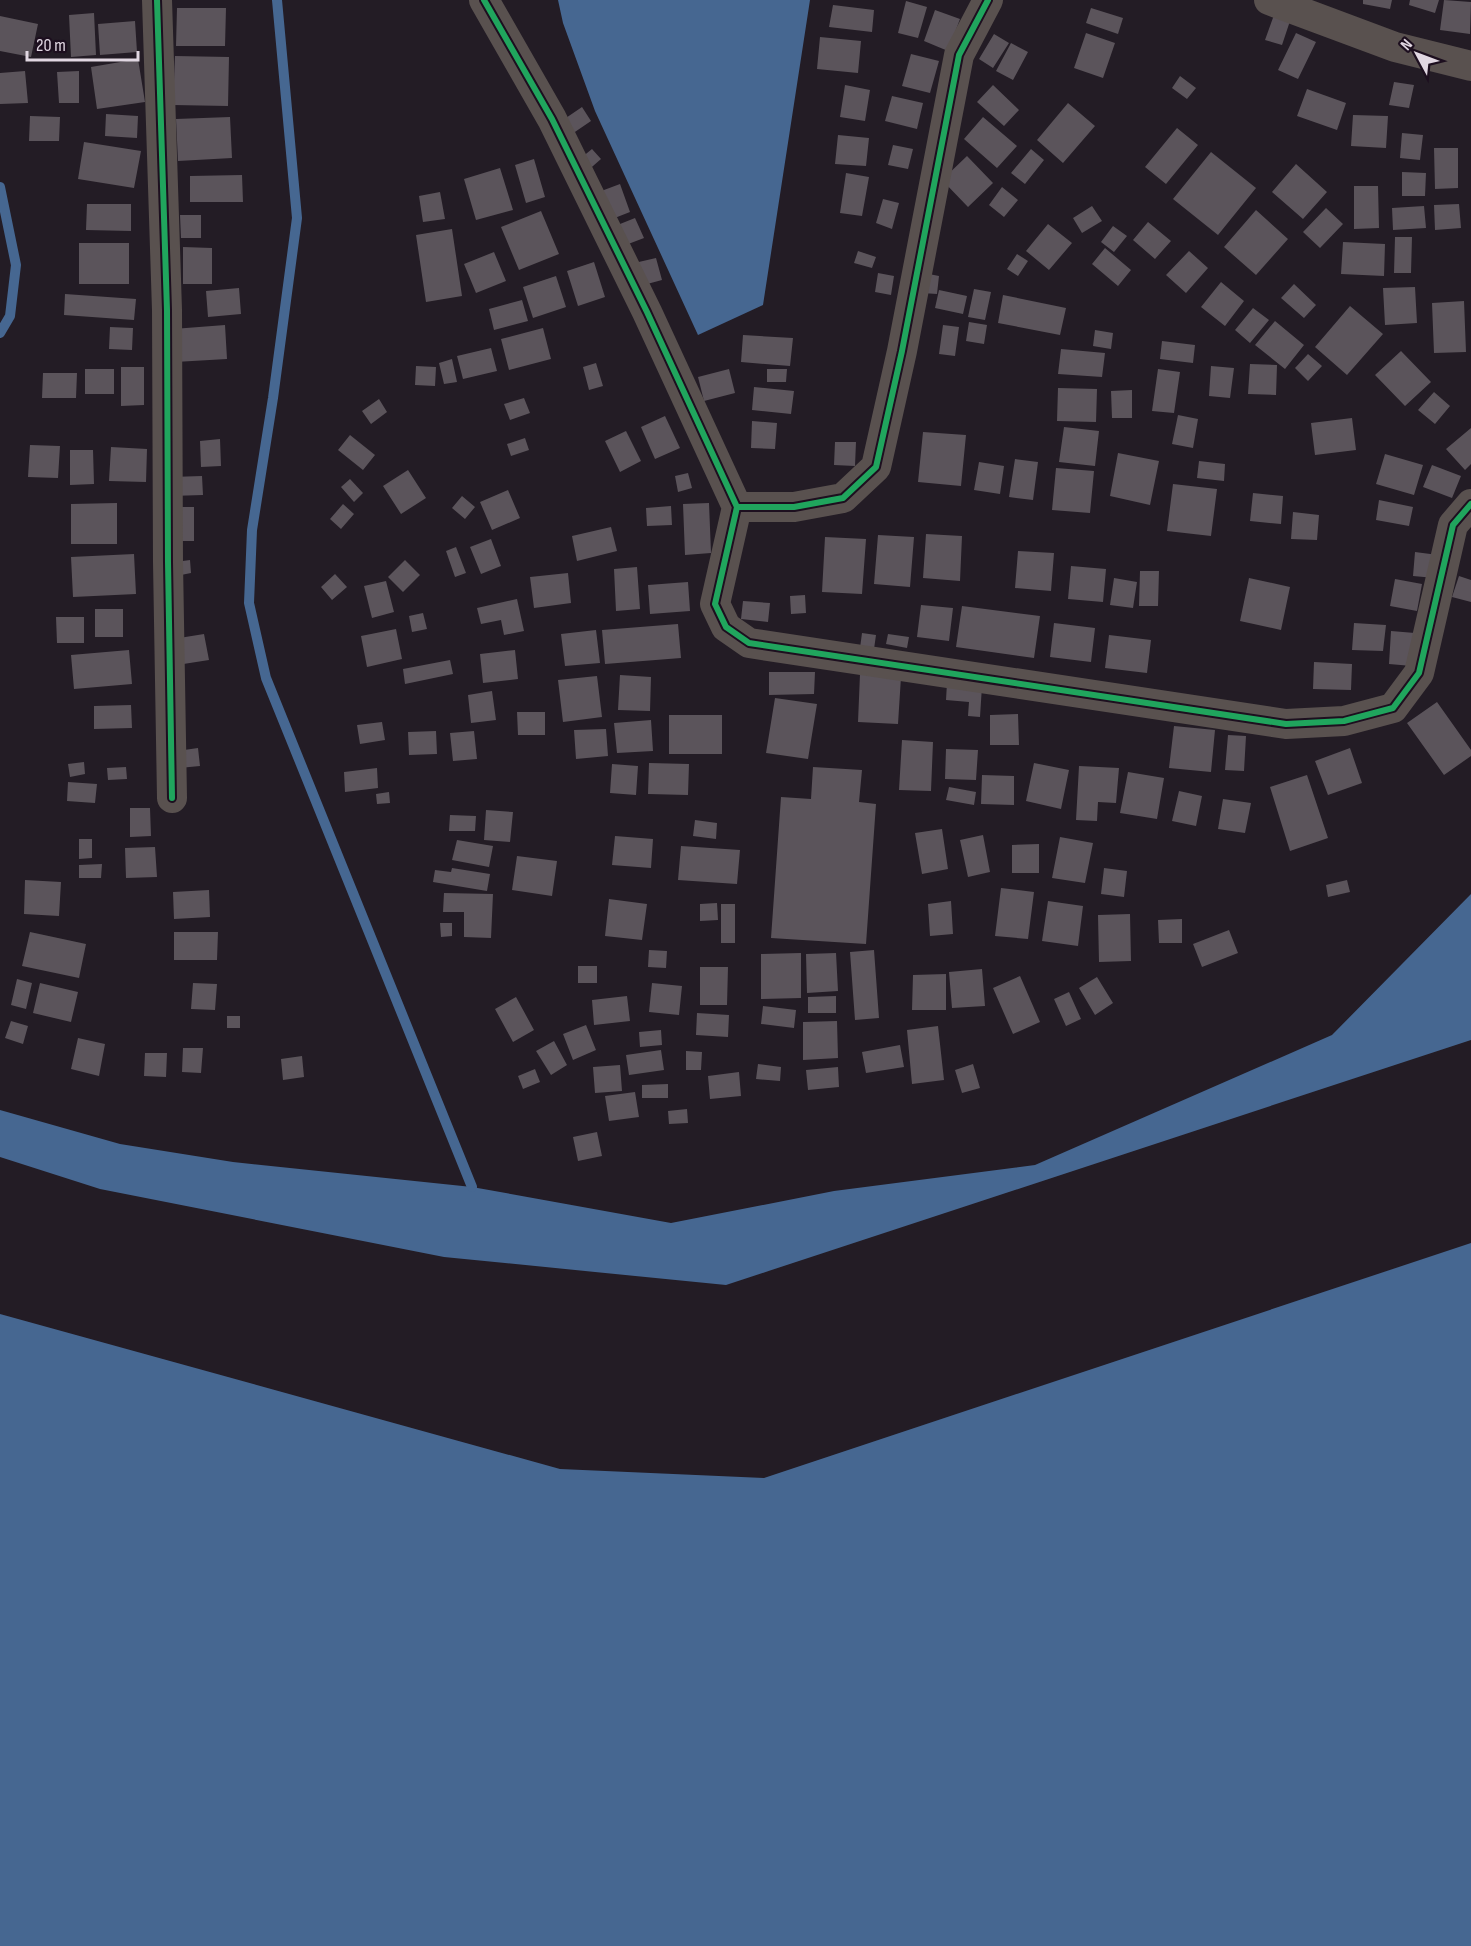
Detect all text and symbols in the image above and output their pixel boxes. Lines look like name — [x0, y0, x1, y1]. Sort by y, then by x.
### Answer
scale bar — [27, 24, 138, 62]
north arrow — [1387, 24, 1447, 84]
text: 20 m — [36, 35, 66, 56]
text: N — [1397, 36, 1417, 55]

